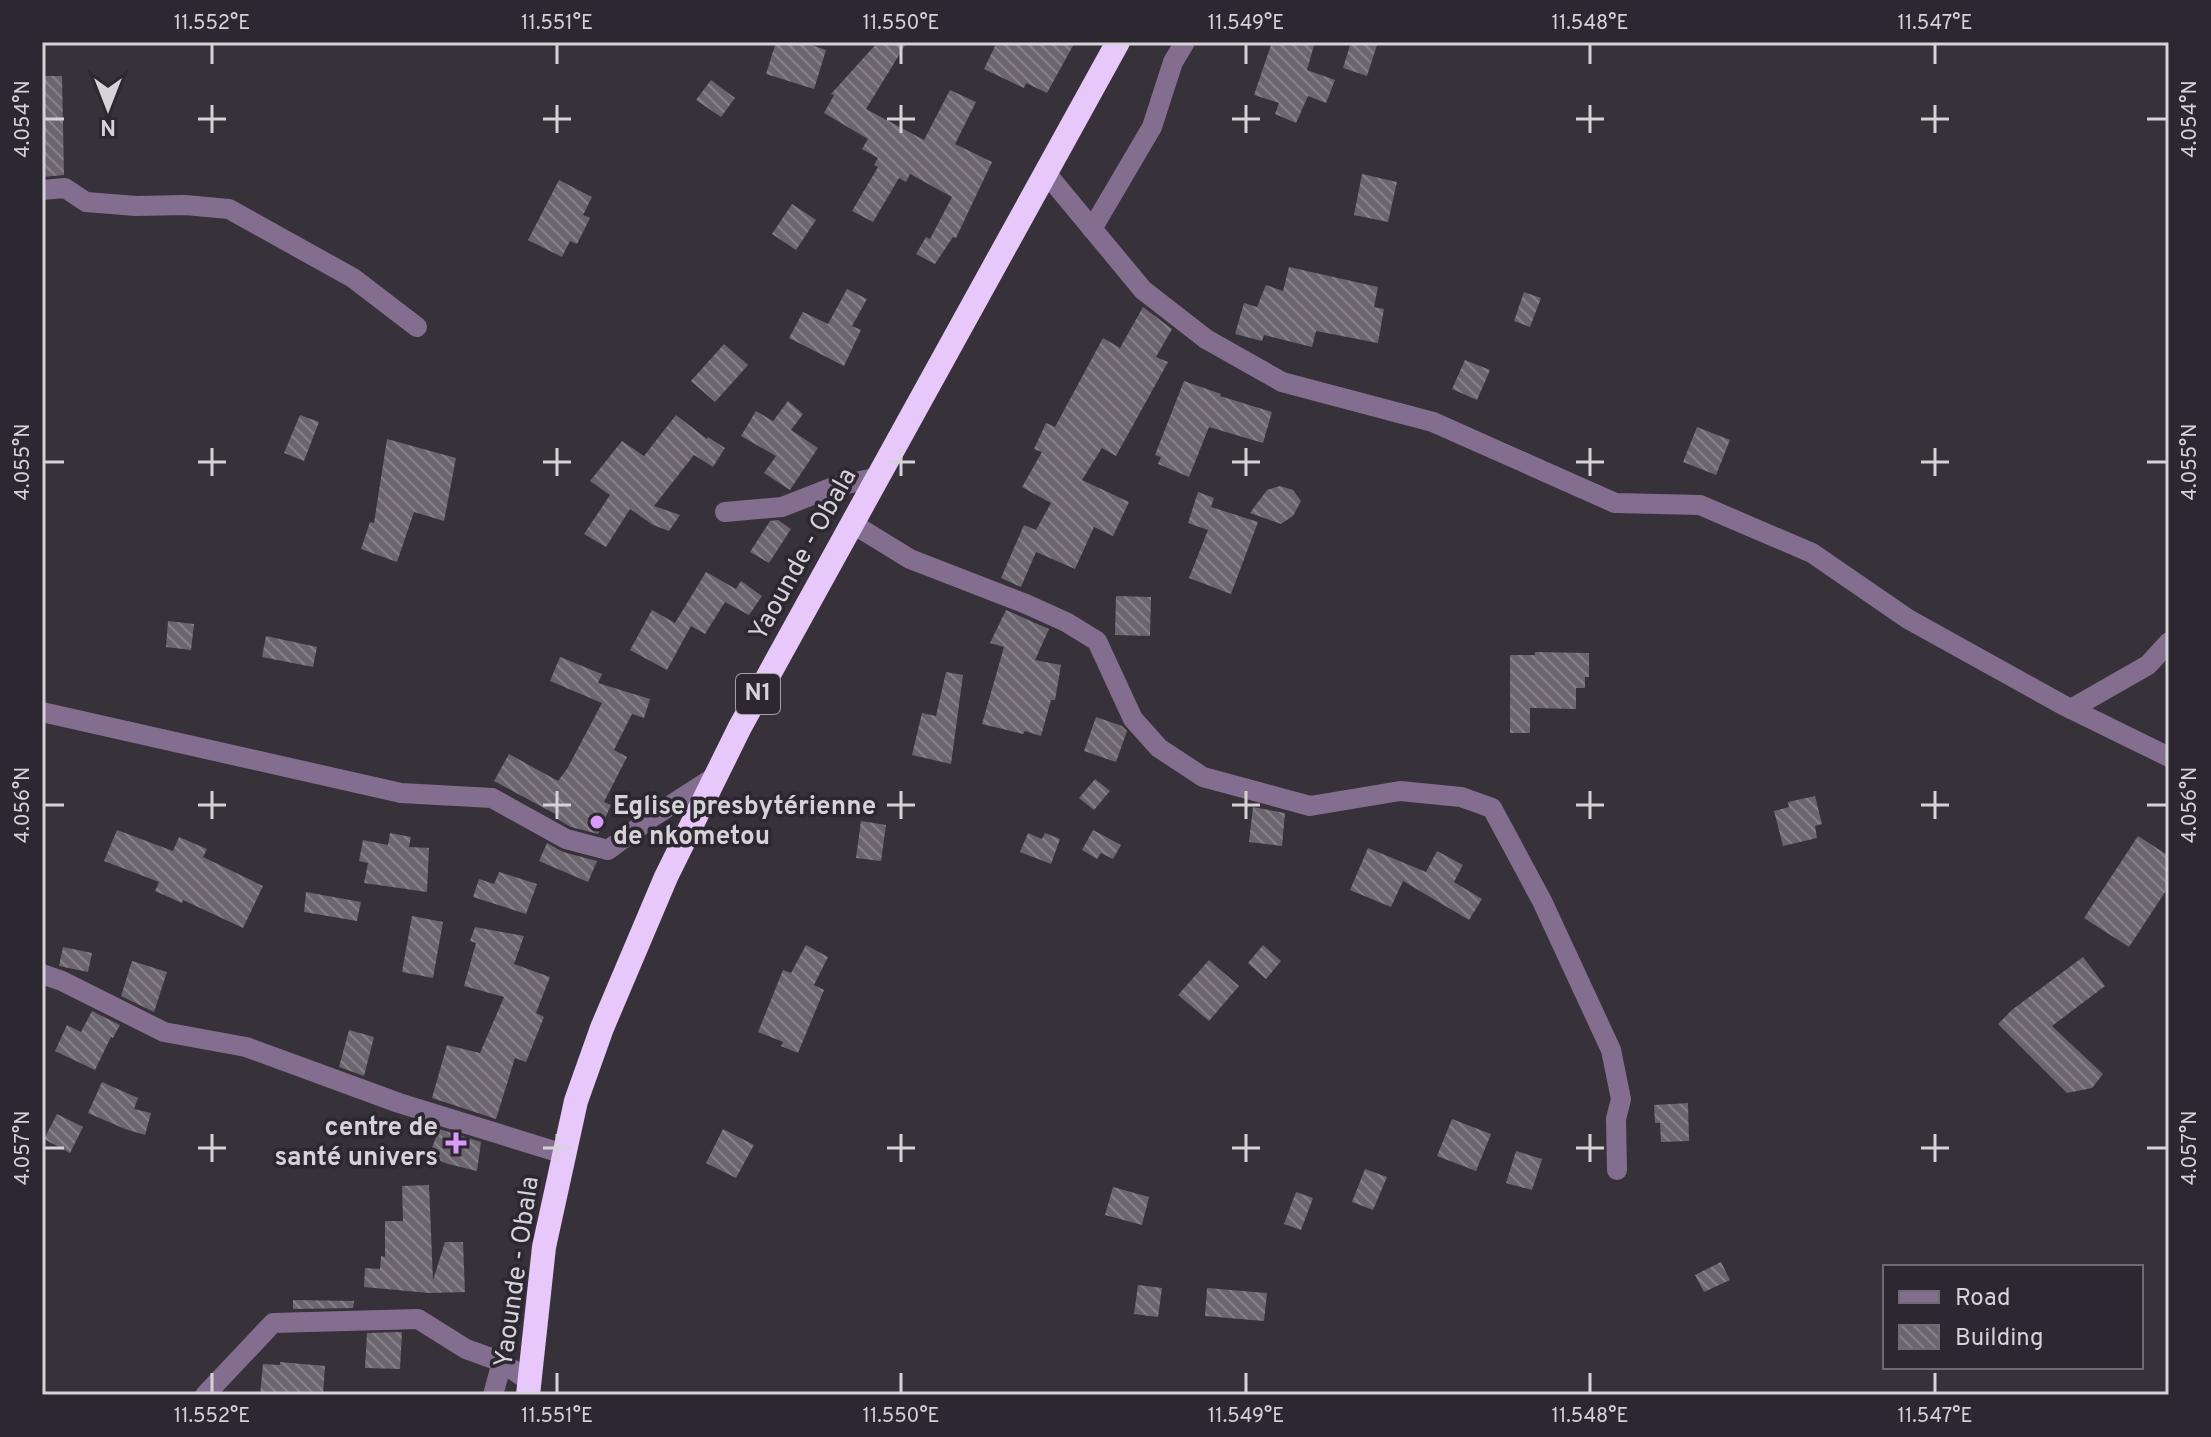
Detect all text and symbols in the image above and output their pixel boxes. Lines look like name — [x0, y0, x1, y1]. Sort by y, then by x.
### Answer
text: 11.552°E — [174, 11, 250, 37]
text: 11.551°E — [521, 11, 593, 37]
text: 11.550°E — [862, 11, 940, 37]
text: 11.549°E — [1208, 11, 1284, 37]
text: 11.548°E — [1552, 11, 1628, 37]
text: 11.547°E — [1898, 11, 1972, 37]
north arrow — [68, 68, 148, 148]
text: 4.054°N — [11, 80, 37, 158]
text: 4.054°N — [2178, 80, 2204, 158]
text: N — [100, 112, 116, 139]
text: 4.055°N — [11, 424, 37, 500]
text: 4.055°N — [2178, 424, 2204, 500]
street label: Yaounde - Obala — [743, 463, 865, 647]
road number: N1 — [736, 674, 780, 714]
text: 4.056°N — [11, 767, 37, 843]
text: 4.056°N — [2178, 767, 2204, 843]
place label: Eglise presbytérienne de nkometou — [613, 791, 876, 854]
marker: Eglise presbytérienne de nkometou — [588, 813, 606, 831]
text: 4.057°N — [11, 1111, 37, 1185]
text: 4.057°N — [2178, 1111, 2204, 1185]
place label: centre de santé univers — [274, 1112, 438, 1175]
marker: centre de santé univers — [445, 1132, 467, 1154]
street label: Yaounde - Obala — [488, 1174, 548, 1370]
legend — [1883, 1265, 2143, 1369]
text: Road — [1955, 1284, 2011, 1314]
text: Building — [1955, 1324, 2044, 1354]
text: 11.552°E — [174, 1404, 250, 1430]
text: 11.551°E — [521, 1404, 593, 1430]
text: 11.550°E — [862, 1404, 940, 1430]
text: 11.549°E — [1208, 1404, 1284, 1430]
text: 11.548°E — [1552, 1404, 1628, 1430]
text: 11.547°E — [1898, 1404, 1972, 1430]

